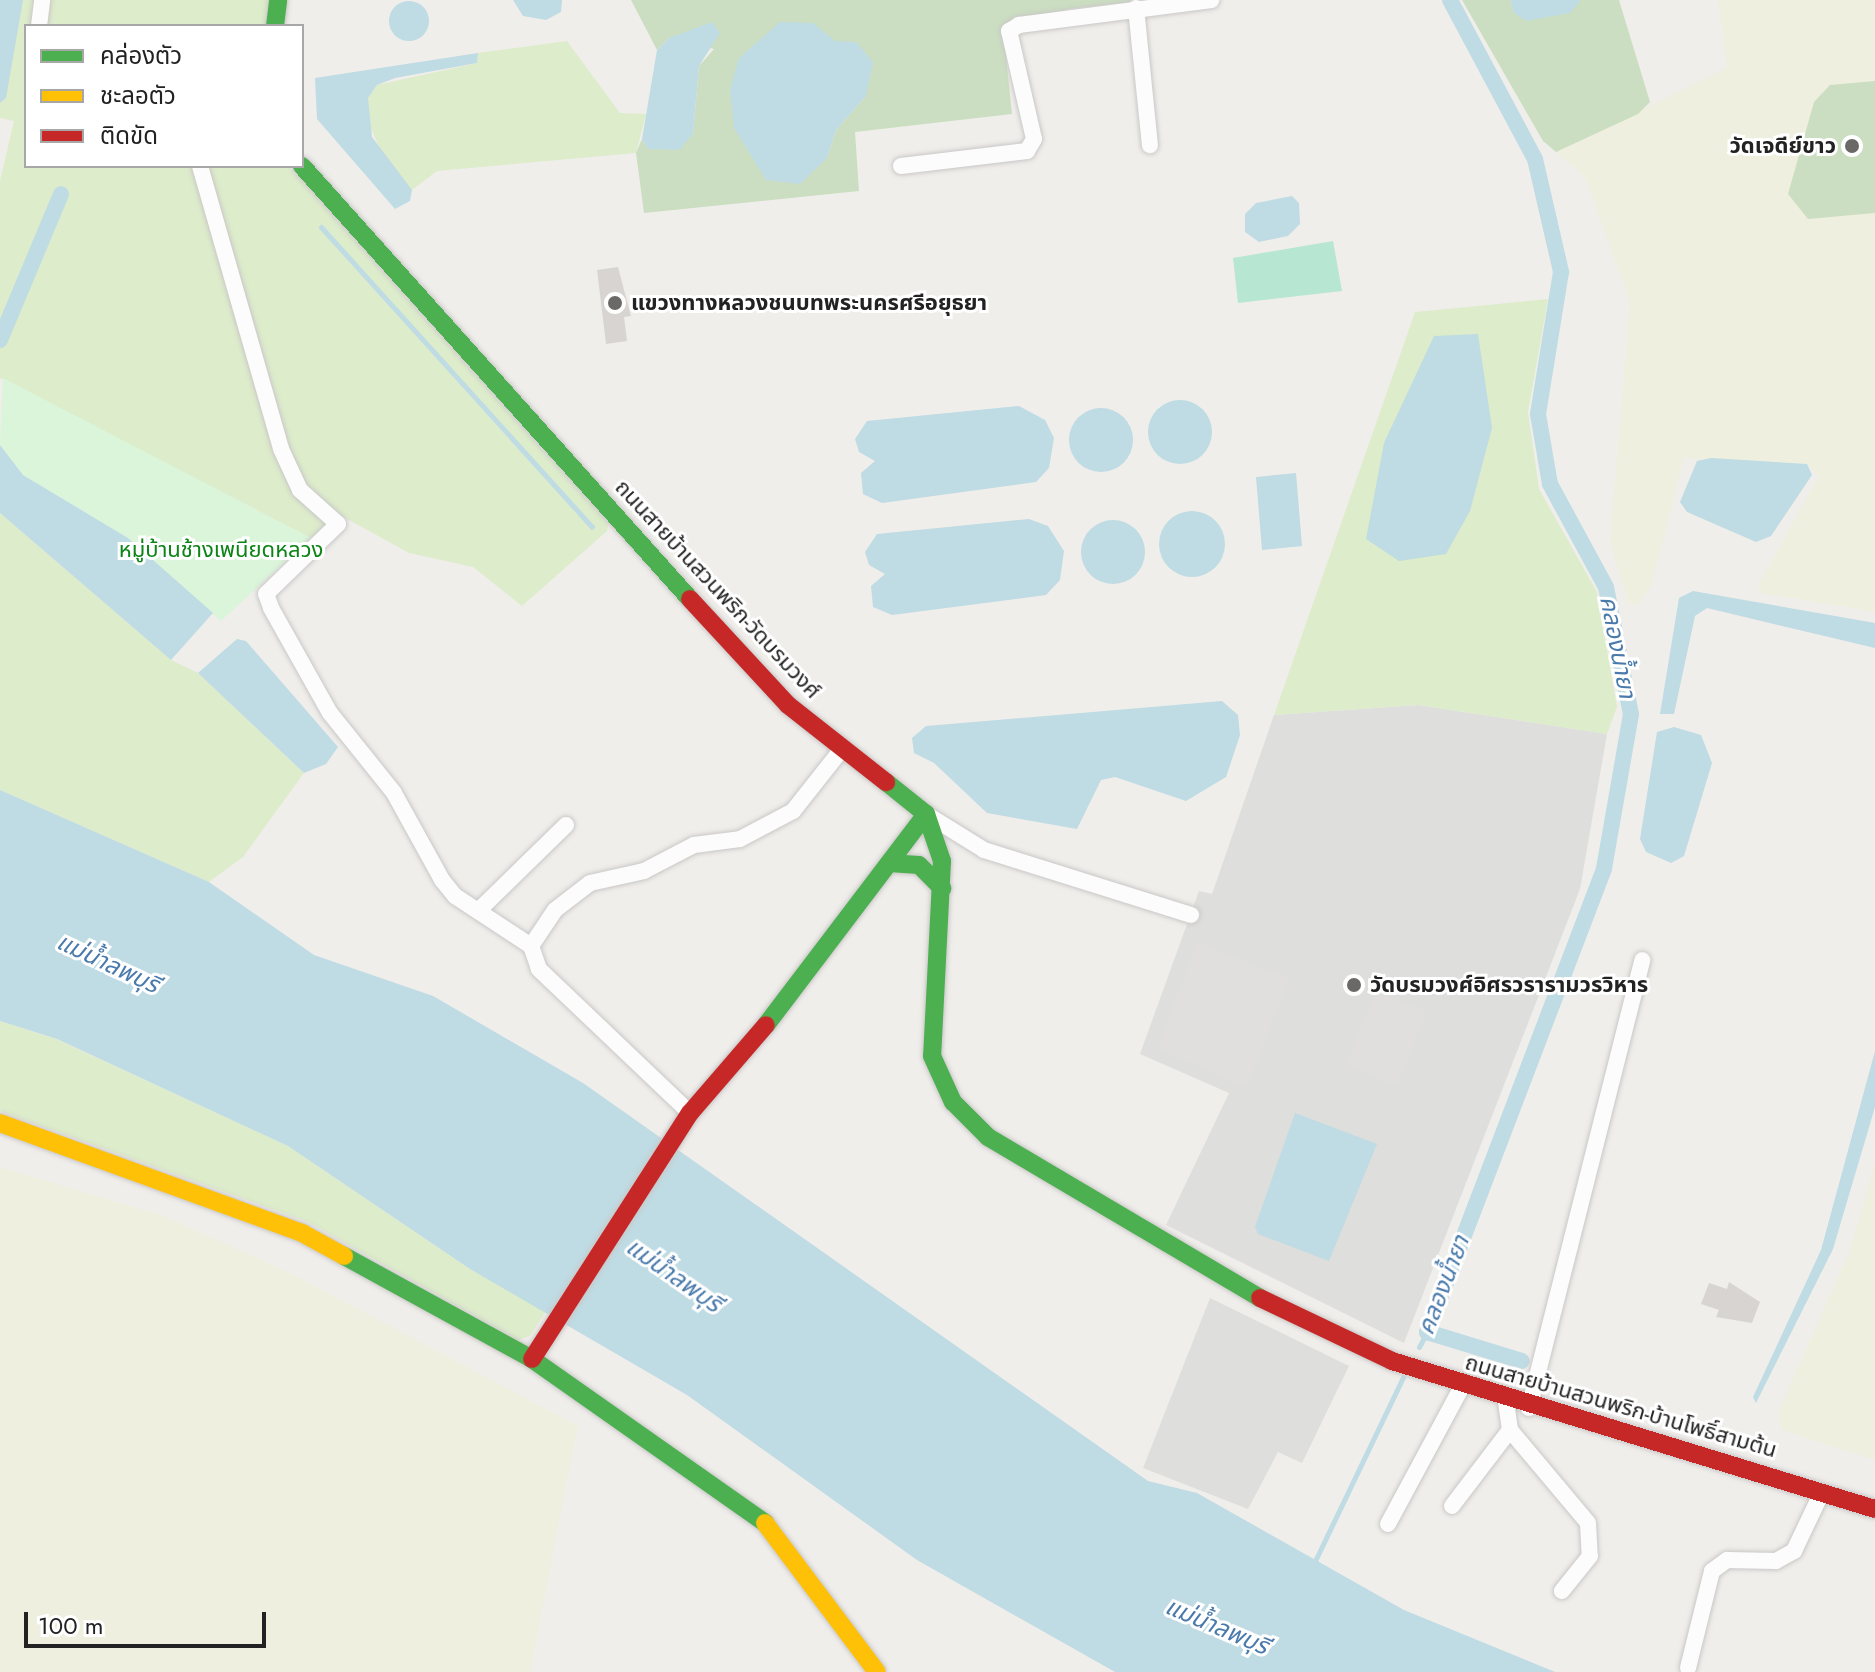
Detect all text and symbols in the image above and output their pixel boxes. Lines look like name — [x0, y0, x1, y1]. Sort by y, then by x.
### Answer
legend — [24, 24, 304, 168]
text: คล่องตัว — [100, 38, 182, 73]
text: ชะลอตัว — [100, 78, 176, 113]
text: ติดขัด — [100, 118, 158, 153]
place label: วัดเจดีย์ขาว — [1730, 133, 1836, 159]
marker: วัดเจดีย์ขาว — [1843, 137, 1861, 155]
place label: แขวงทางหลวงชนบทพระนครศรีอยุธยา — [631, 290, 987, 316]
marker: แขวงทางหลวงชนบทพระนครศรีอยุธยา — [606, 294, 624, 312]
street label: ถนนสายบ้านสวนพริก-วัดบรมวงศ์ — [610, 474, 826, 704]
park label: หมู่บ้านช้างเพนียดหลวง — [119, 537, 323, 563]
water label: คลองน้ำยา — [1594, 593, 1642, 701]
water label: แม่น้ำลพบุรี — [52, 927, 164, 999]
place label: วัดบรมวงศ์อิศรวรารามวรวิหาร — [1370, 972, 1648, 998]
marker: วัดบรมวงศ์อิศรวรารามวรวิหาร — [1345, 976, 1363, 994]
water label: คลองน้ำยา — [1411, 1231, 1475, 1339]
water label: แม่น้ำลพบุรี — [621, 1232, 727, 1318]
street label: ถนนสายบ้านสวนพริก-บ้านโพธิ์สามต้น — [1462, 1349, 1780, 1463]
water label: แม่น้ำลพบุรี — [1161, 1591, 1273, 1661]
scale bar — [28, 1596, 270, 1646]
text: 100 m — [38, 1608, 104, 1643]

